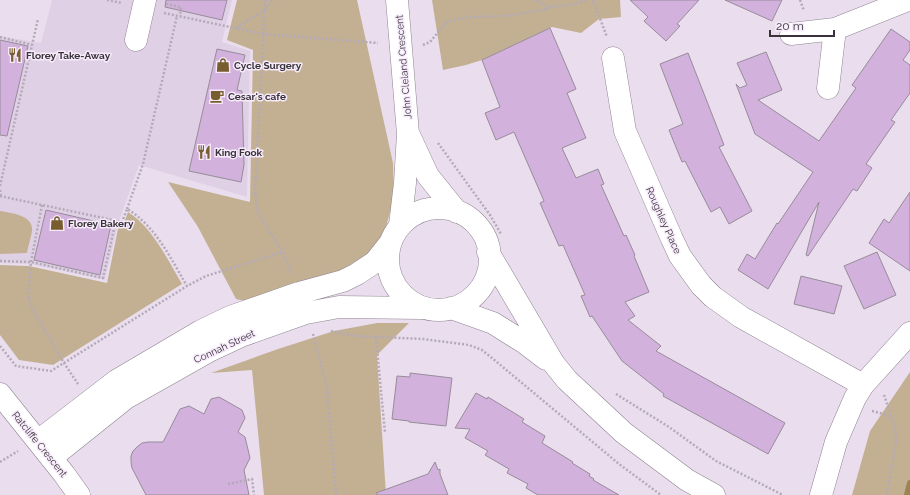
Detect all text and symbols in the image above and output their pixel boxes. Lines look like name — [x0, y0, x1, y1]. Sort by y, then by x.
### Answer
scale bar — [770, 12, 834, 38]
street label: John Cleland Crescent — [393, 14, 414, 119]
text: 20 m — [776, 19, 804, 33]
restaurant icon: Florey Take-Away — [7, 47, 23, 63]
place label: Florey Take-Away — [26, 50, 111, 61]
shop icon: Cycle Surgery — [215, 57, 231, 73]
place label: Cycle Surgery — [234, 60, 302, 71]
cafe icon: Cesar's cafe — [209, 88, 225, 104]
place label: Cesar's cafe — [228, 91, 286, 102]
restaurant icon: King Fook — [196, 144, 212, 160]
place label: King Fook — [215, 147, 263, 158]
street label: Roughley Place — [644, 185, 683, 255]
shop icon: Florey Bakery — [49, 215, 65, 231]
place label: Florey Bakery — [68, 218, 134, 229]
street label: Connah Street — [192, 327, 257, 365]
street label: Ratcliffe Crescent — [10, 409, 70, 480]

